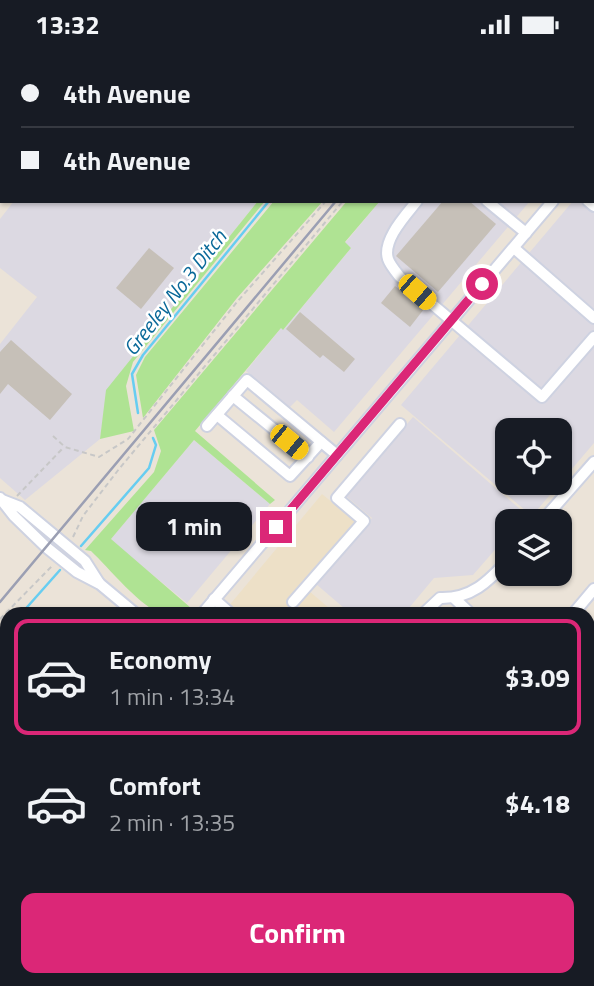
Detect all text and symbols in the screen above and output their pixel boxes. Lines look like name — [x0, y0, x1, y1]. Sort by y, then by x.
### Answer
text: 13:32 — [35, 5, 100, 44]
text: 4th Avenue — [63, 74, 190, 113]
text: 4th Avenue — [63, 141, 190, 180]
water label: Greeley No.3 Ditch — [115, 222, 234, 362]
route start — [466, 268, 498, 300]
car — [395, 270, 440, 314]
map controls — [495, 418, 572, 586]
button: locate — [495, 418, 572, 495]
car — [267, 421, 312, 463]
callout: 1 min — [136, 503, 252, 552]
text: 1 min — [166, 509, 222, 544]
button: layers — [495, 509, 572, 586]
route end — [260, 511, 292, 543]
text: Economy — [109, 640, 211, 679]
icon: car — [25, 646, 88, 709]
text: $3.09 — [505, 658, 570, 697]
text: 1 min · 13:34 — [109, 679, 235, 714]
text: Comfort — [109, 766, 201, 805]
icon: car — [25, 772, 88, 835]
text: $4.18 — [505, 784, 570, 823]
text: 2 min · 13:35 — [109, 805, 235, 840]
button: Confirm — [21, 893, 574, 973]

